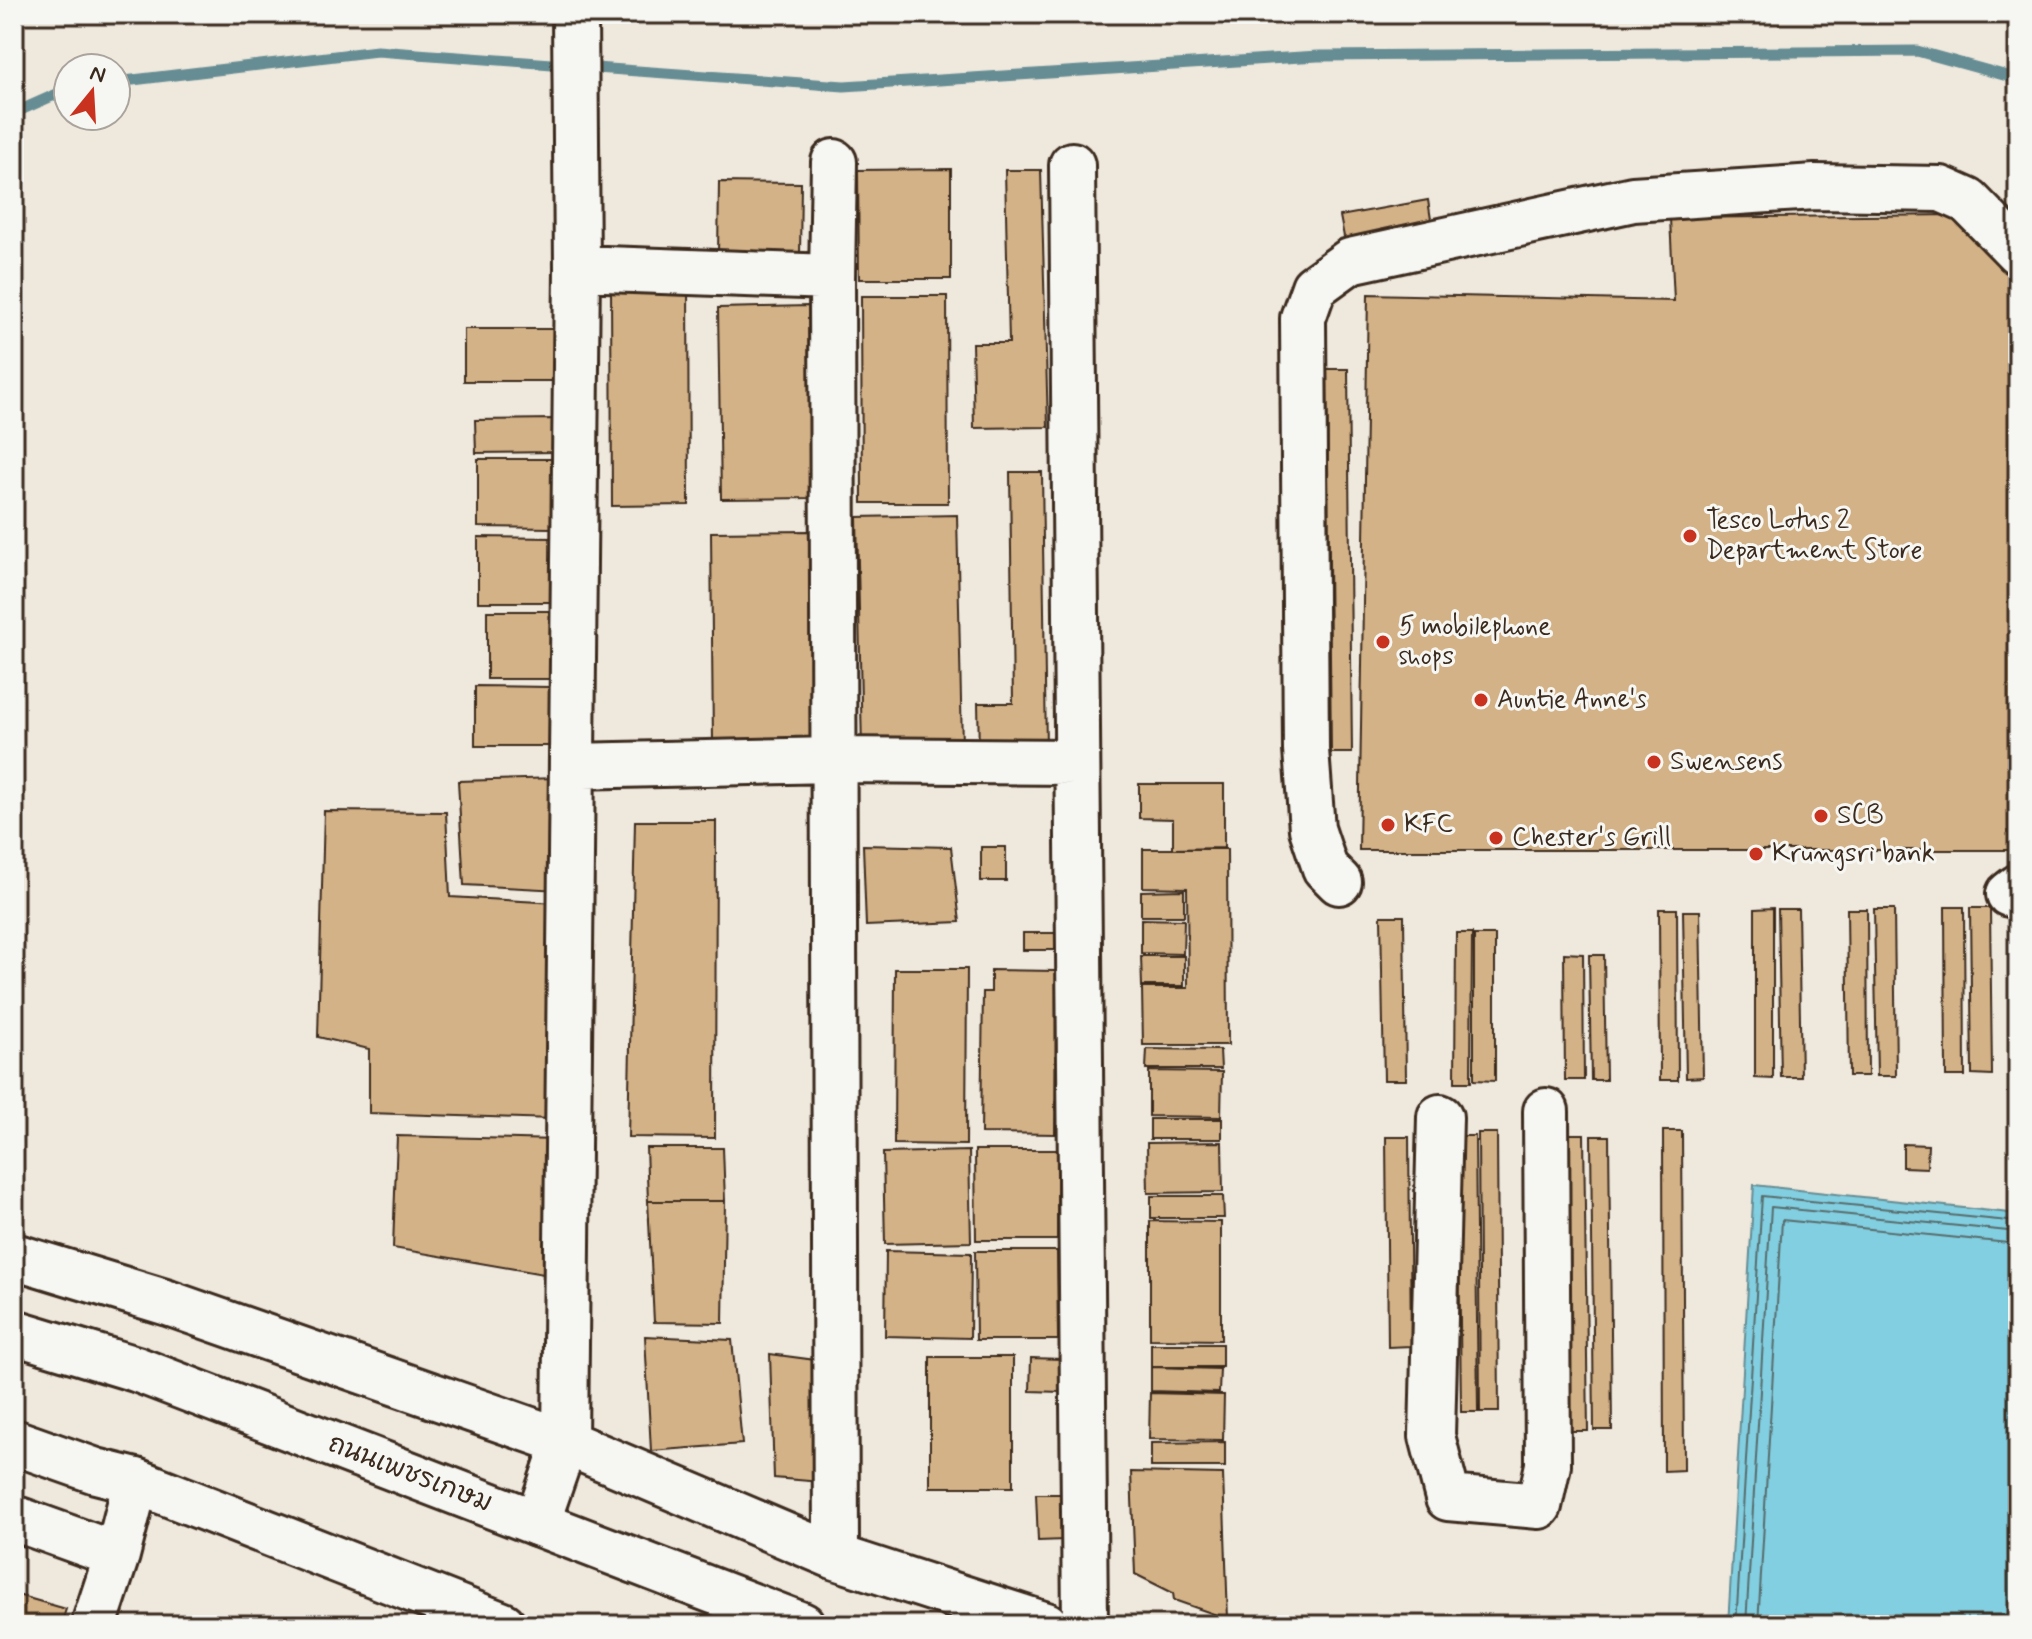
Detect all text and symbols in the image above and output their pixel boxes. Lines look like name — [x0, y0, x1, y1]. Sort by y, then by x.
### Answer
north arrow — [52, 52, 132, 132]
text: N — [86, 59, 109, 90]
place label: Tesco Lotus 2 Department Store — [1706, 504, 1923, 568]
marker: Tesco Lotus 2 Department Store — [1681, 527, 1699, 545]
place label: 5 mobilephone shops — [1399, 610, 1551, 674]
marker: 5 mobilephone shops — [1374, 633, 1392, 651]
place label: Auntie Anne's — [1497, 683, 1647, 717]
marker: Auntie Anne's — [1472, 691, 1490, 709]
place label: Swensens — [1670, 745, 1783, 779]
marker: Swensens — [1645, 753, 1663, 771]
place label: SCB — [1837, 799, 1884, 833]
marker: SCB — [1812, 807, 1830, 825]
place label: KFC — [1404, 808, 1453, 842]
marker: KFC — [1379, 816, 1397, 834]
place label: Chester's Grill — [1512, 821, 1671, 855]
marker: Chester's Grill — [1487, 829, 1505, 847]
place label: Krungsri bank — [1772, 837, 1935, 871]
marker: Krungsri bank — [1747, 845, 1765, 863]
street label: ถนนเพชรเกษม — [323, 1427, 497, 1521]

